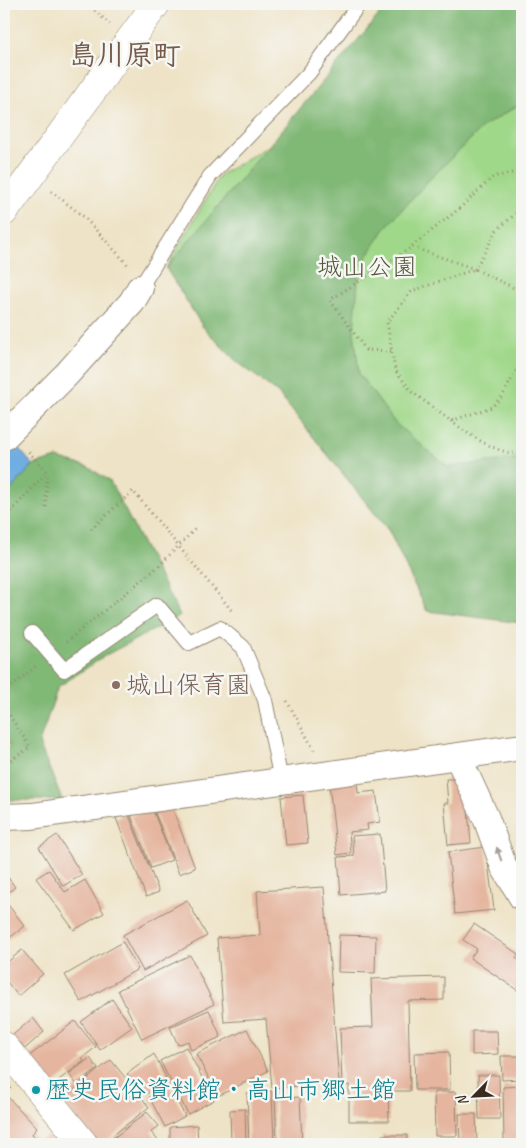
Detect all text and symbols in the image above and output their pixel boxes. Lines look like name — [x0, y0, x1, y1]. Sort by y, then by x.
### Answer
district label: 島川原町 — [69, 37, 181, 72]
park label: 城山公園 — [317, 251, 417, 283]
place label: 城山保育園 — [126, 669, 251, 701]
marker: 城山保育園 — [110, 679, 122, 691]
one-way arrow — [495, 846, 503, 861]
north arrow — [448, 1070, 498, 1120]
place label: 歴史民俗資料館・高山市郷土館 — [46, 1074, 396, 1106]
marker: 歴史民俗資料館・高山市郷土館 — [30, 1084, 42, 1096]
text: N — [452, 1092, 472, 1109]

